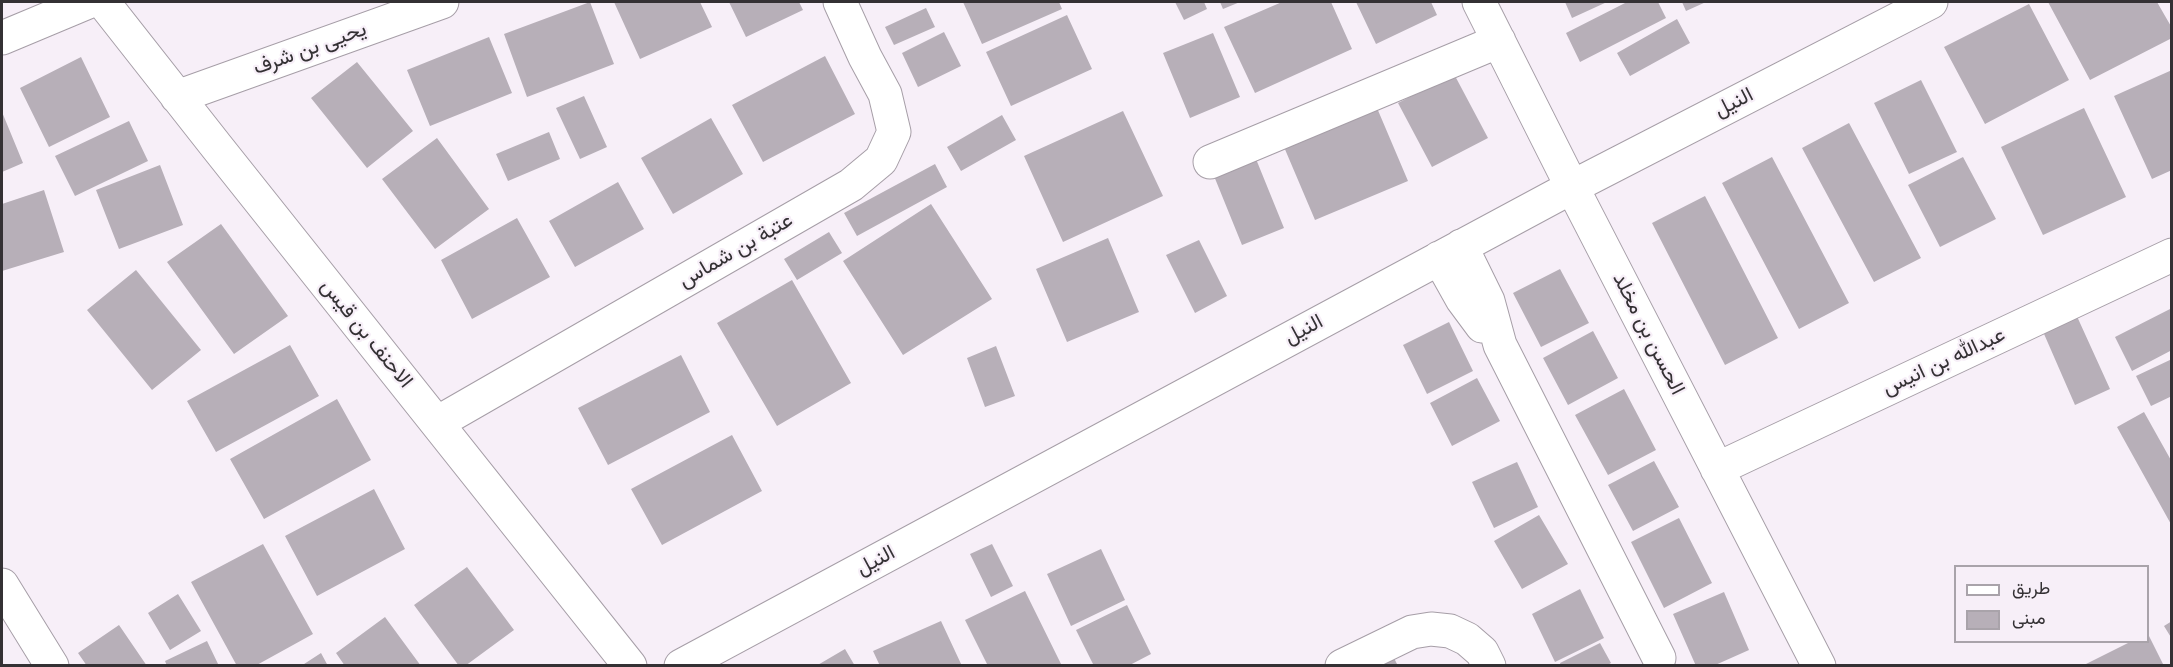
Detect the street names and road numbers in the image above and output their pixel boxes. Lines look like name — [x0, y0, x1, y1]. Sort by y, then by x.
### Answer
street label: يحيى بن شرف — [250, 17, 370, 81]
street label: النيل — [1710, 83, 1758, 123]
street label: عتبة بن شماس — [674, 208, 798, 294]
street label: الحسن بن مخلد — [1606, 269, 1690, 399]
street label: الاحنف بن قيس — [314, 274, 418, 394]
street label: النيل — [1280, 309, 1328, 351]
street label: عبدالله بن انيس — [1879, 323, 2009, 401]
street label: النيل — [852, 540, 900, 582]

